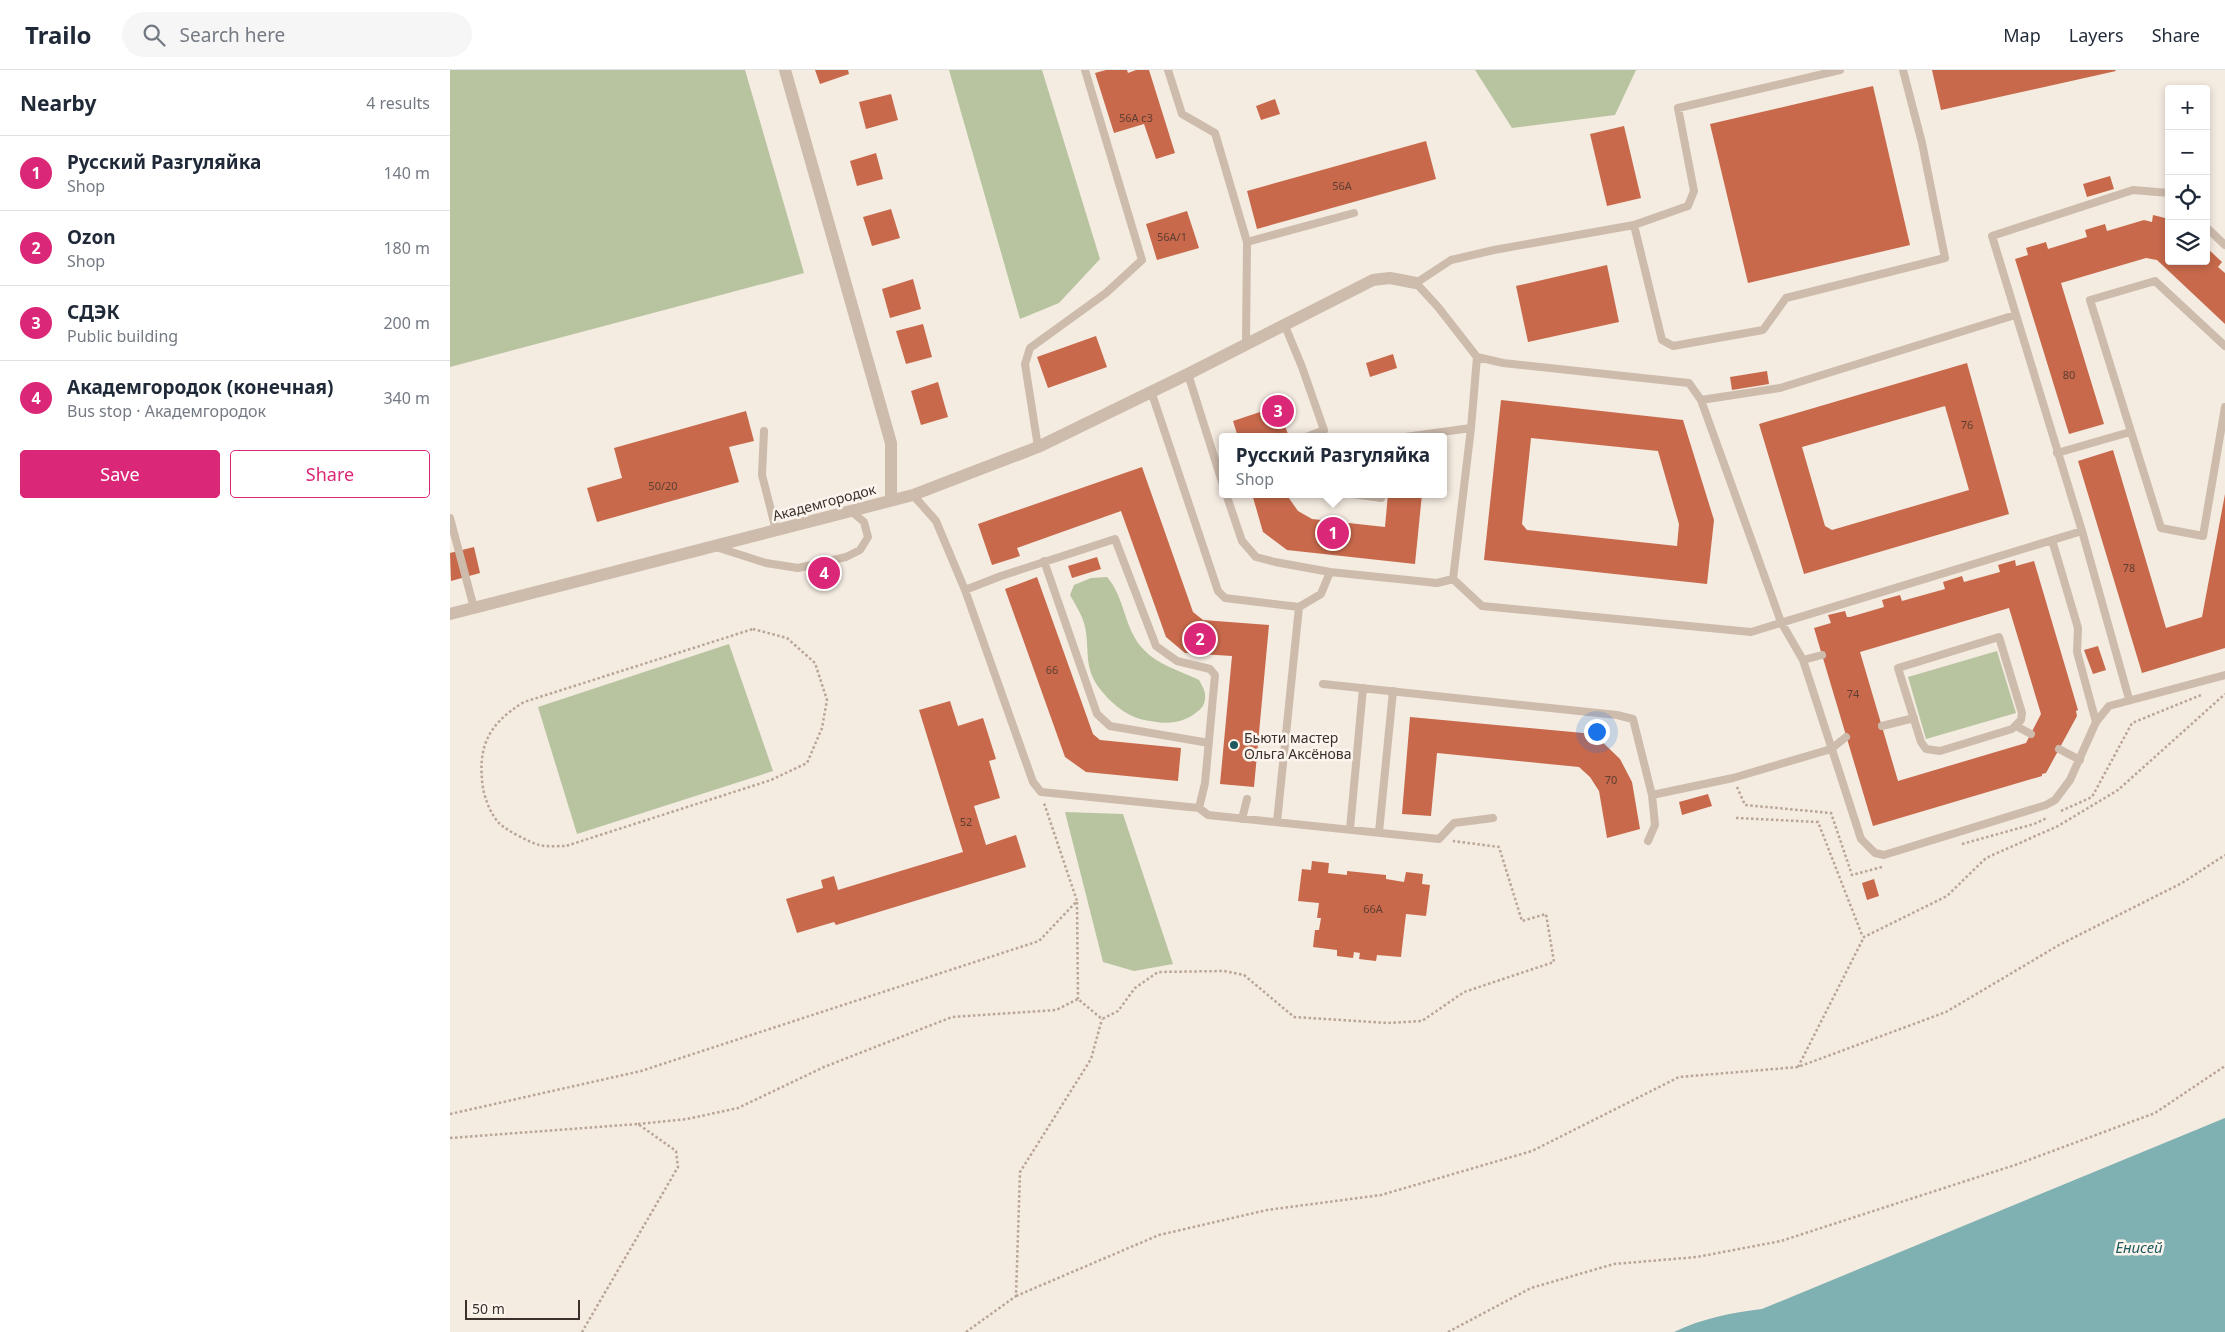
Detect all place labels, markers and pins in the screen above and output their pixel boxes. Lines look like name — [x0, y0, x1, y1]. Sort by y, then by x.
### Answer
pin: 3 — [1262, 392, 1294, 430]
pin: 1 — [1317, 514, 1349, 552]
pin: 4 — [808, 554, 840, 592]
pin: 2 — [1184, 620, 1216, 658]
place label: Бьюти мастер Oльга Аксёнова — [1244, 728, 1352, 763]
marker: Бьюти мастер Oльга Аксёнова — [1228, 739, 1240, 751]

